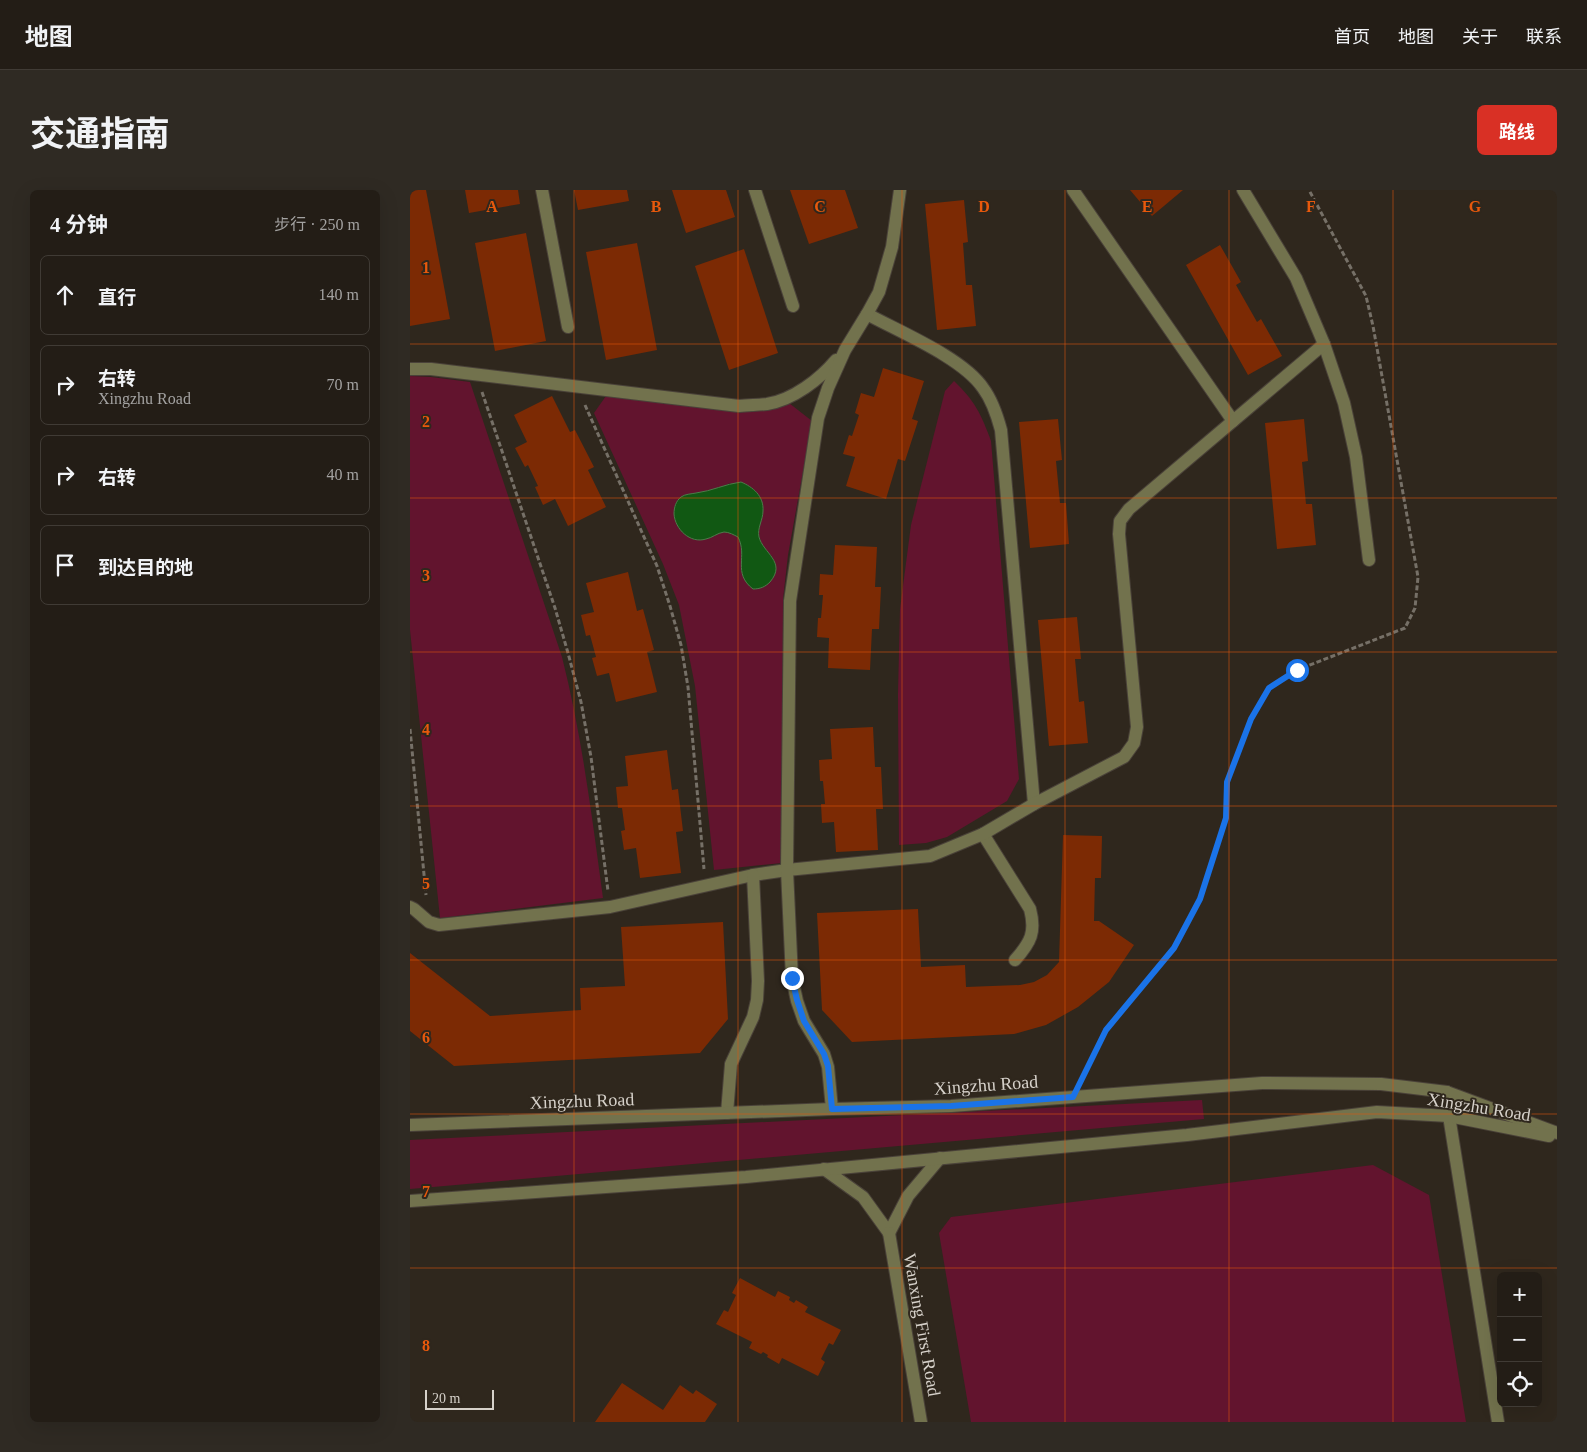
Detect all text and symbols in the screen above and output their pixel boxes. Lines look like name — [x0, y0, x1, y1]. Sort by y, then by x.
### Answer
text: 地图 — [25, 24, 73, 50]
text: 首页 — [1334, 27, 1370, 47]
text: 地图 — [1398, 27, 1434, 47]
text: 关于 — [1462, 27, 1498, 47]
text: 联系 — [1526, 27, 1562, 47]
button: 路线 — [1477, 105, 1557, 155]
text: 交通指南 — [30, 115, 170, 154]
text: A — [486, 198, 498, 215]
text: B — [651, 198, 662, 215]
text: C — [814, 198, 826, 215]
text: D — [978, 198, 990, 215]
text: E — [1142, 198, 1152, 215]
text: F — [1306, 198, 1316, 215]
text: G — [1469, 198, 1482, 215]
text: 4 分钟 — [50, 213, 108, 237]
text: 步行 · 250 m — [274, 216, 360, 233]
text: 1 — [422, 259, 430, 276]
icon: ahead — [51, 281, 79, 309]
text: 140 m — [319, 286, 359, 303]
text: 直行 — [98, 287, 136, 308]
text: 右转 — [98, 368, 136, 389]
icon: right — [51, 371, 79, 399]
text: 70 m — [327, 376, 359, 393]
text: Xingzhu Road — [98, 390, 191, 407]
text: 2 — [422, 413, 430, 430]
icon: right — [51, 461, 79, 489]
text: 40 m — [327, 466, 359, 483]
text: 右转 — [98, 467, 136, 488]
icon: arrive — [51, 551, 79, 579]
text: 到达目的地 — [98, 557, 193, 578]
text: 3 — [422, 567, 430, 584]
route start — [1286, 659, 1309, 682]
text: 4 — [422, 721, 430, 738]
text: 5 — [422, 875, 430, 892]
route end — [781, 967, 804, 990]
text: 6 — [422, 1029, 430, 1046]
street label: Xingzhu Road — [933, 1071, 1039, 1099]
street label: Xingzhu Road — [529, 1089, 635, 1113]
street label: Xingzhu Road — [1426, 1089, 1532, 1125]
text: 7 — [422, 1183, 430, 1200]
street label: Wanxing First Road — [900, 1252, 944, 1398]
map controls — [1497, 1272, 1542, 1407]
button: + — [1497, 1272, 1542, 1317]
button: − — [1497, 1317, 1542, 1362]
text: 8 — [422, 1337, 430, 1354]
button: locate — [1497, 1362, 1542, 1407]
scale bar — [425, 1387, 494, 1410]
text: 20 m — [432, 1391, 460, 1406]

